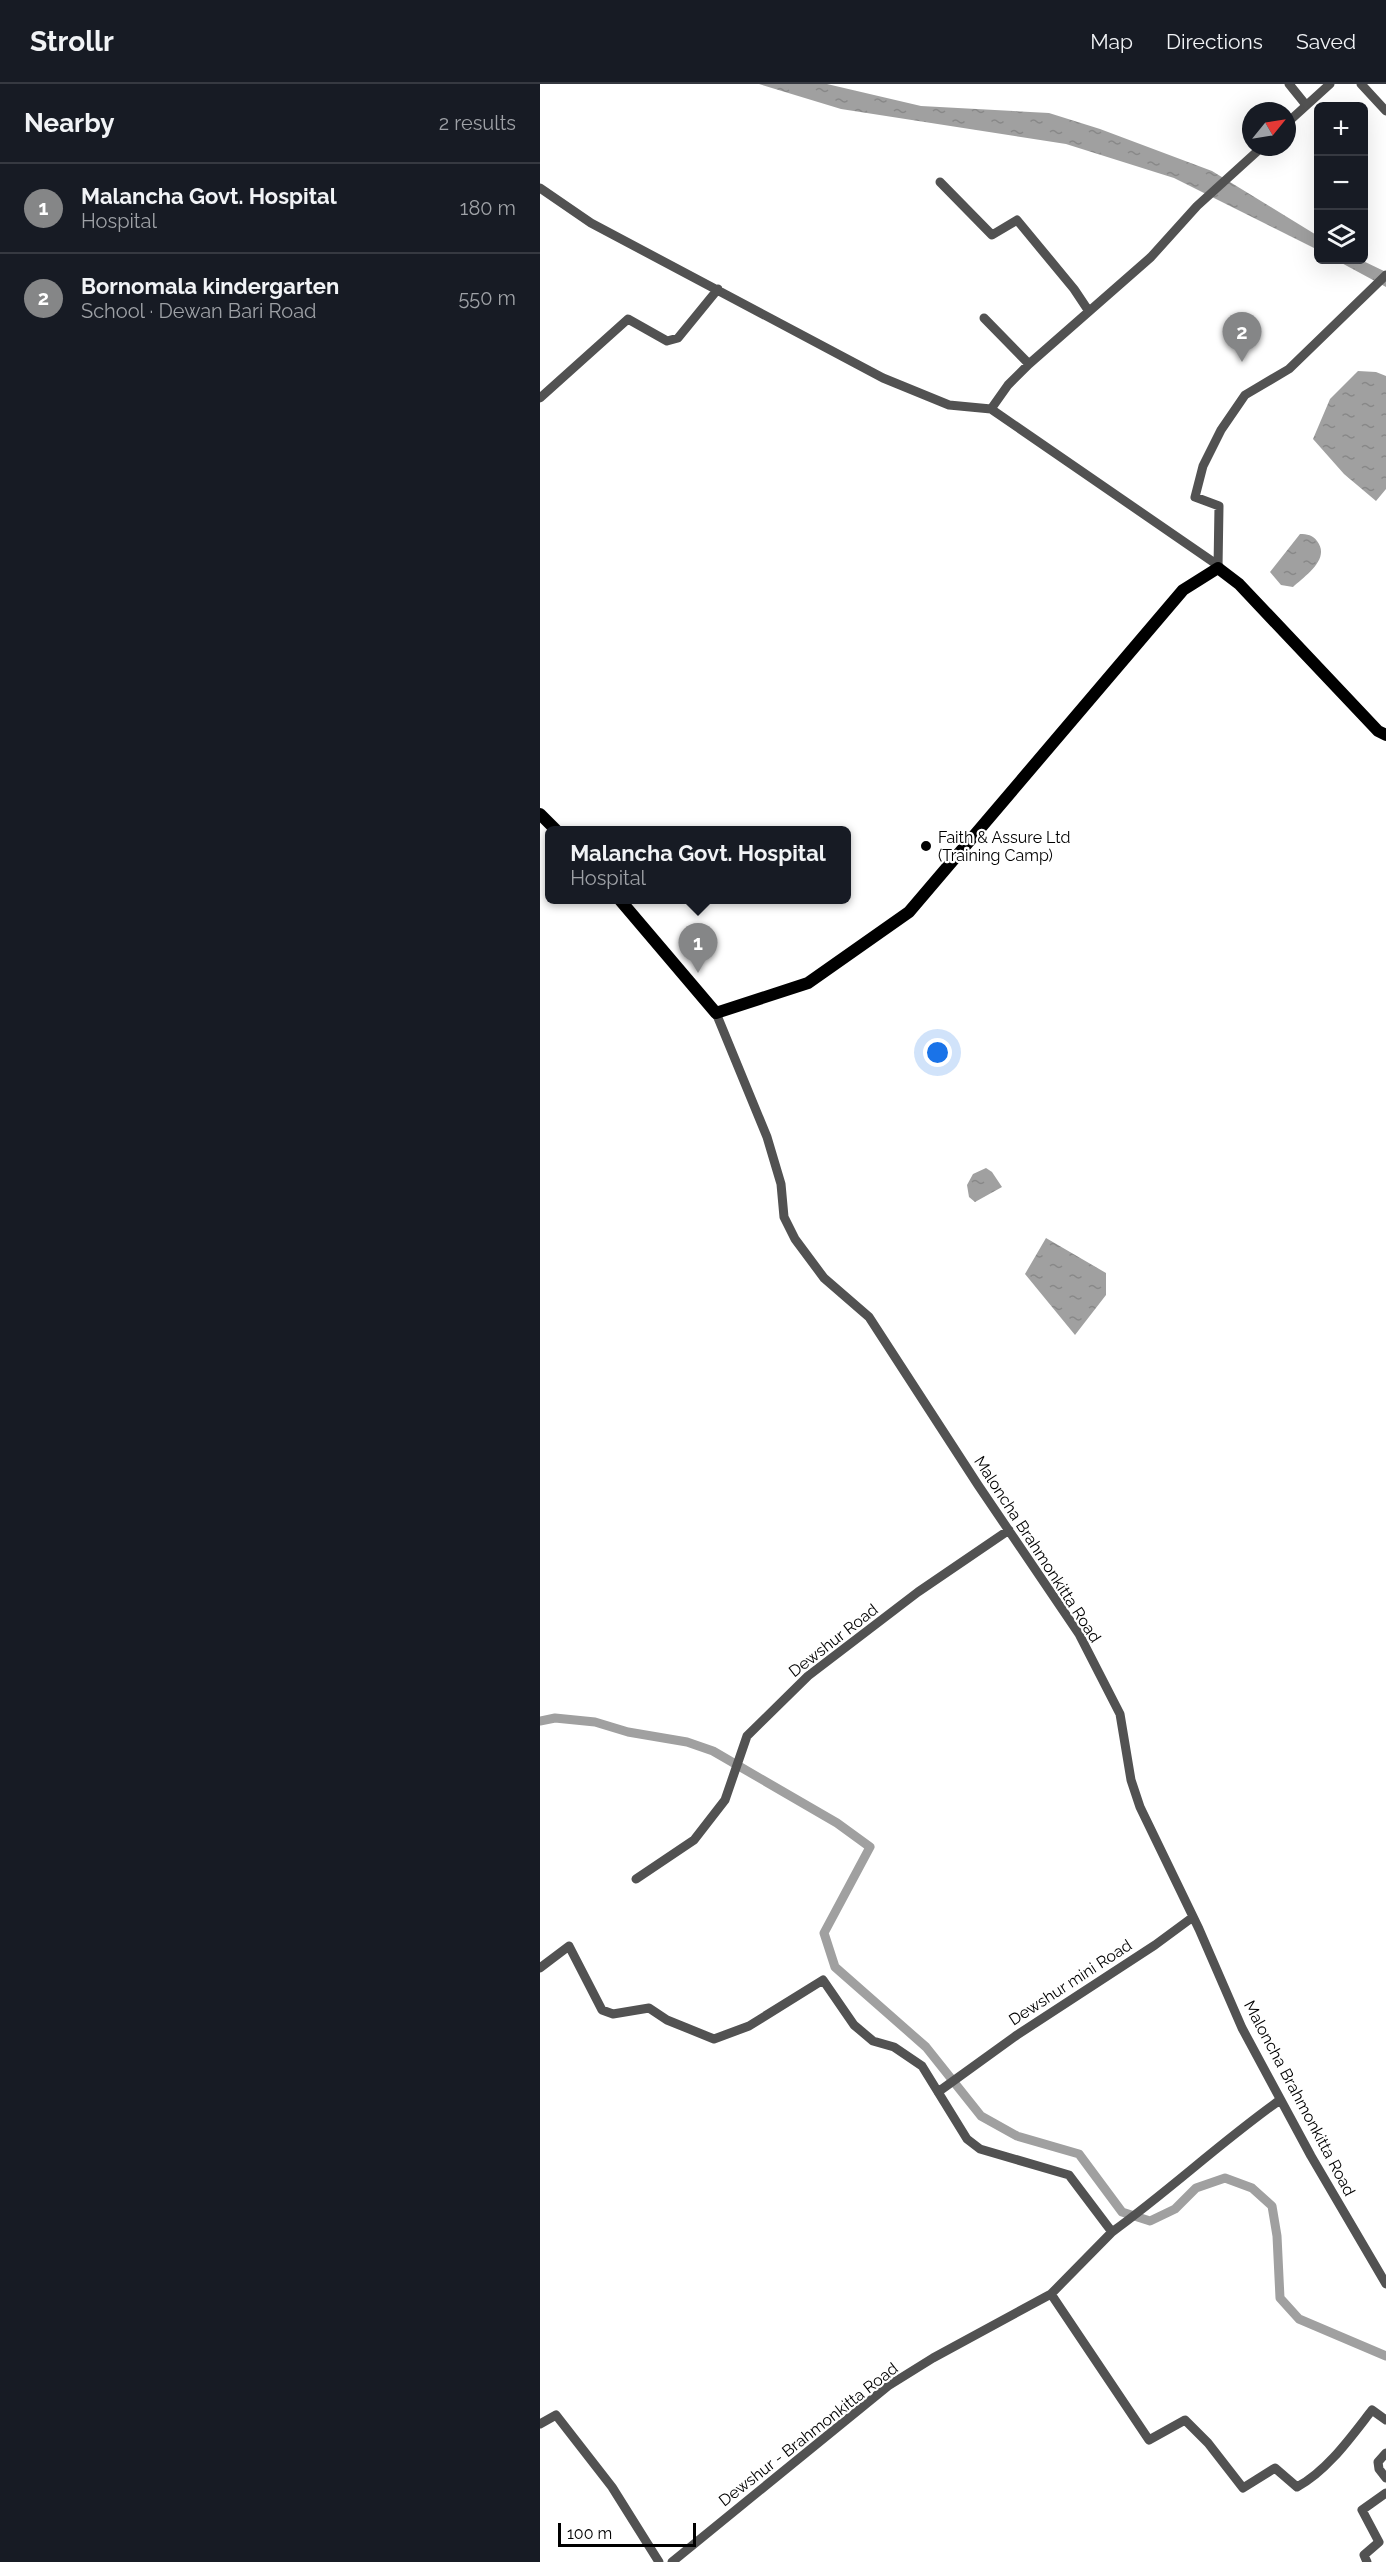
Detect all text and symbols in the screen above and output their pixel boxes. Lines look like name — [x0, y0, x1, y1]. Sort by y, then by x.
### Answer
text: Strollr — [30, 25, 114, 58]
text: Map — [1090, 29, 1133, 54]
text: Directions — [1166, 29, 1263, 54]
text: Saved — [1296, 29, 1356, 54]
north arrow — [1242, 102, 1296, 156]
map controls — [1314, 102, 1368, 264]
button: + — [1314, 102, 1368, 156]
text: Nearby — [24, 108, 114, 138]
text: 2 results — [439, 111, 516, 135]
button: − — [1314, 156, 1368, 210]
text: Malancha Govt. Hospital — [81, 183, 337, 209]
text: 1 — [39, 196, 48, 220]
text: 180 m — [460, 196, 516, 220]
text: Hospital — [81, 209, 157, 233]
button: layers — [1314, 210, 1368, 264]
text: Bornomala kindergarten — [81, 273, 339, 299]
text: 2 — [38, 286, 49, 310]
text: 550 m — [458, 286, 516, 310]
text: School · Dewan Bari Road — [81, 299, 317, 323]
pin: 2 — [1222, 312, 1262, 362]
popup — [545, 826, 851, 904]
place label: Faith & Assure Ltd (Training Camp) — [938, 828, 1071, 865]
marker: Faith & Assure Ltd (Training Camp) — [919, 839, 933, 853]
text: Malancha Govt. Hospital — [570, 840, 826, 866]
text: Hospital — [570, 866, 646, 890]
pin: 1 — [678, 924, 718, 973]
your location — [923, 1038, 952, 1067]
street label: Maloncha Brahmonkitta Road — [970, 1452, 1105, 1646]
street label: Dewshur Road — [785, 1600, 882, 1681]
street label: Dewshur mini Road — [1005, 1936, 1135, 2029]
street label: Maloncha Brahmonkitta Road — [1240, 1997, 1359, 2199]
street label: Dewshur - Brahmonkitta Road — [715, 2359, 902, 2510]
scale bar — [558, 2520, 696, 2548]
text: 100 m — [567, 2524, 612, 2543]

